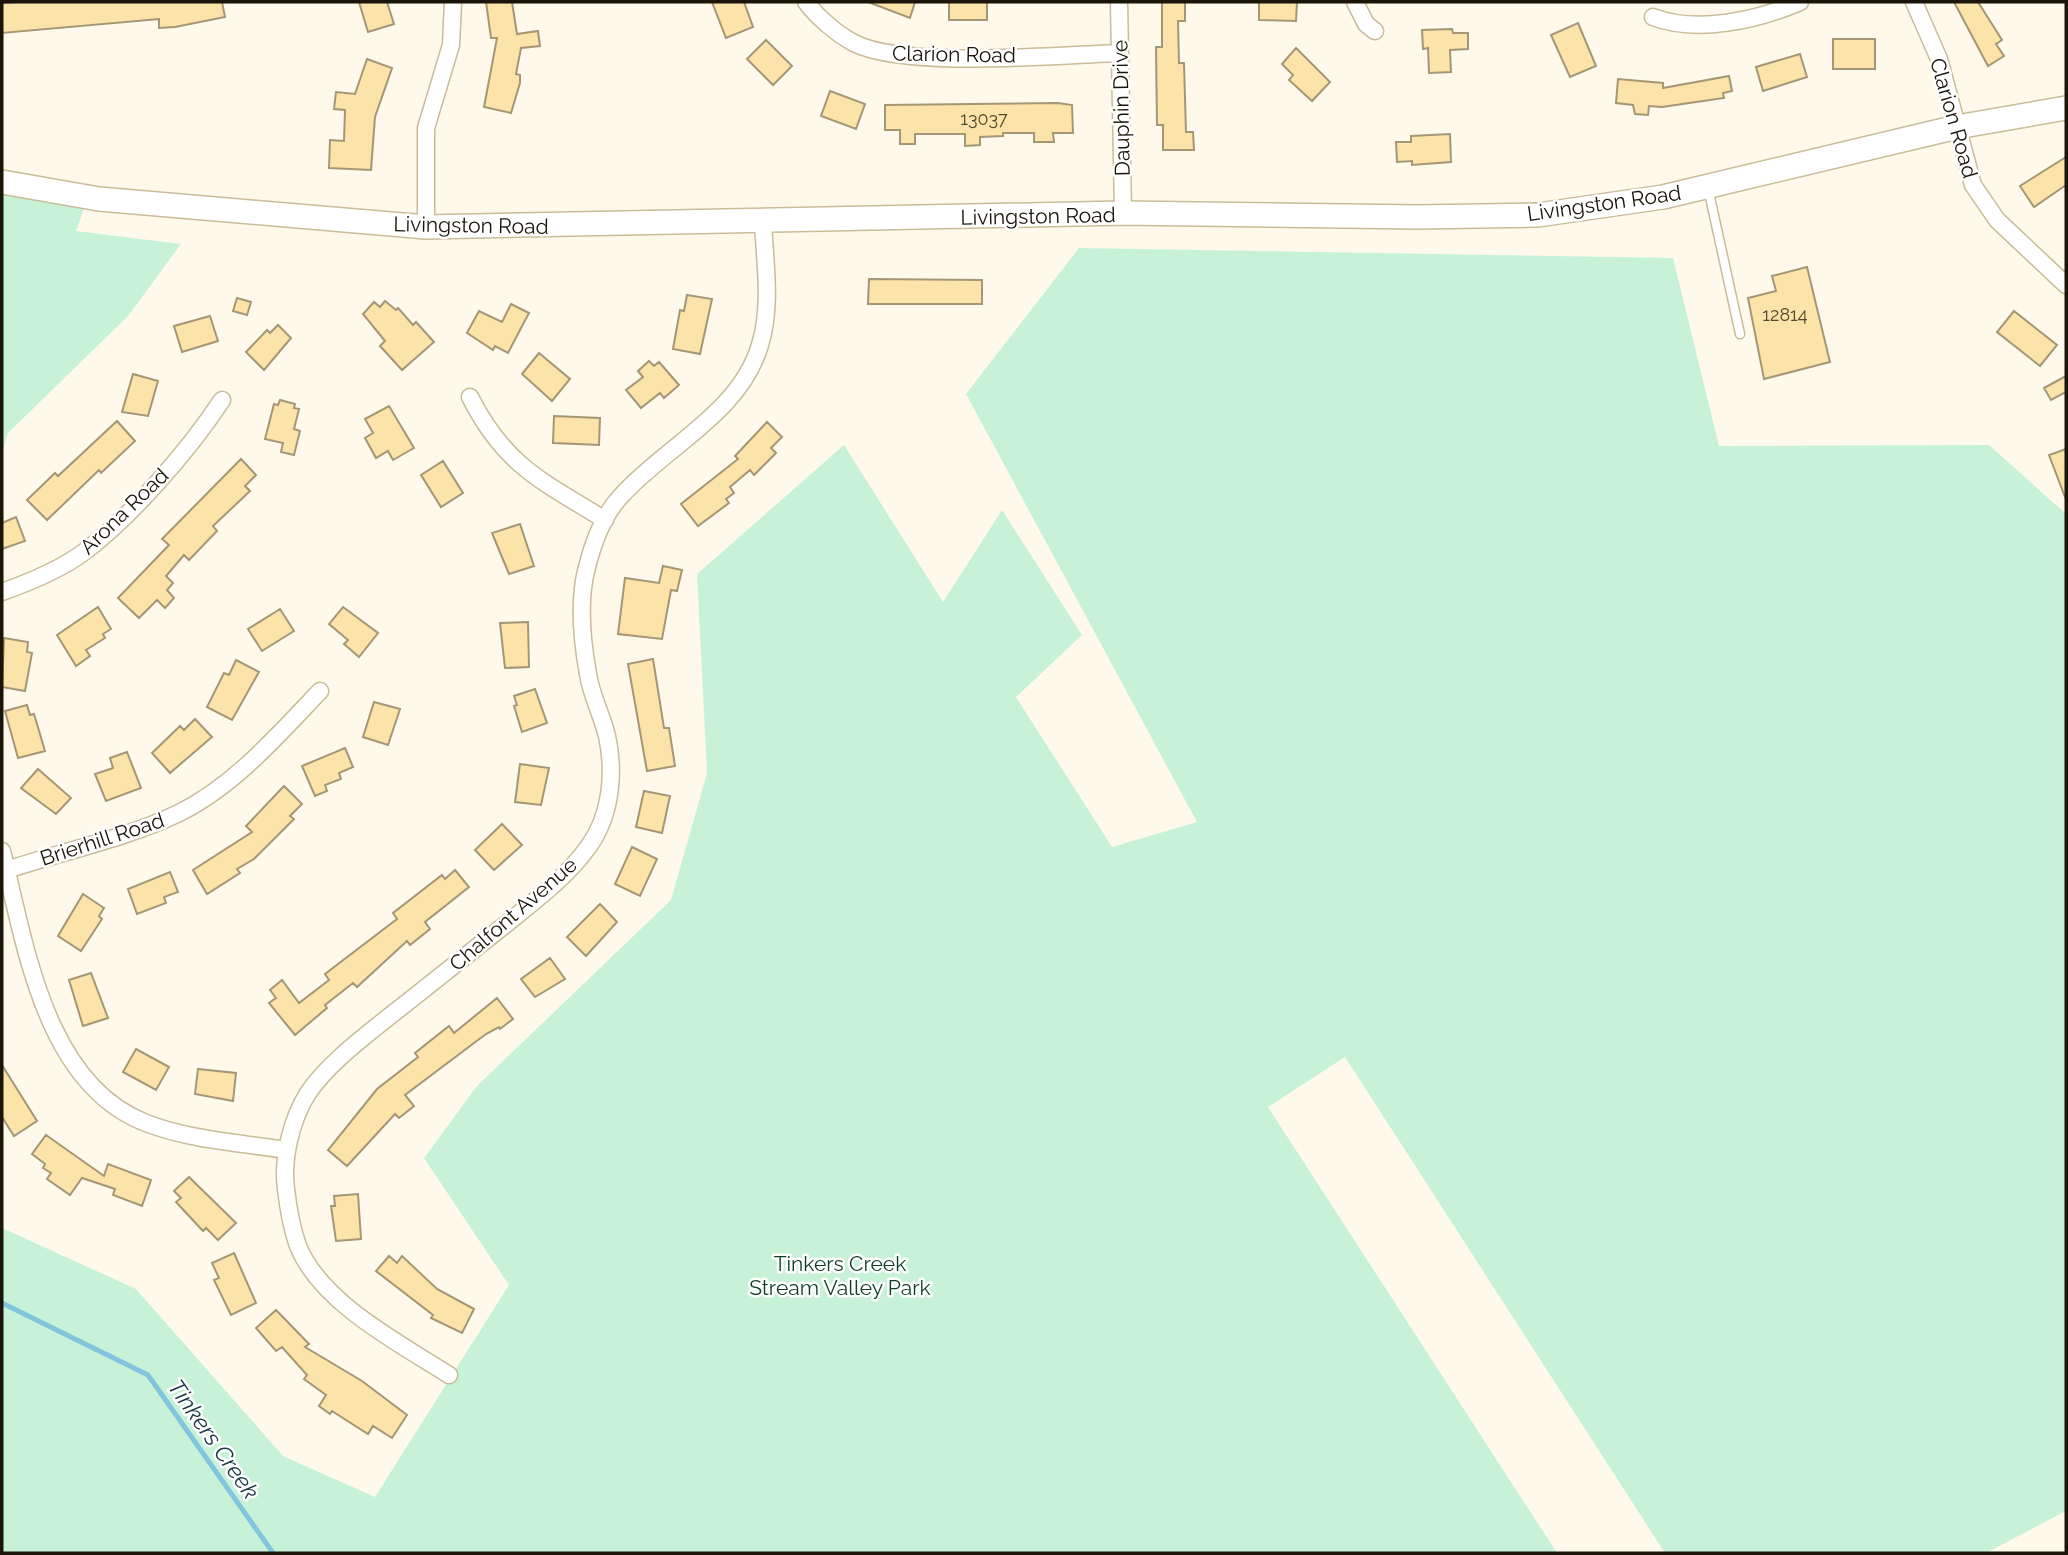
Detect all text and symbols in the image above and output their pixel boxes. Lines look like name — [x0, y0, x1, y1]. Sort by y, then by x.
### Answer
street label: Clarion Road — [892, 40, 1016, 68]
street label: Dauphin Drive — [1107, 40, 1135, 176]
street label: Clarion Road — [1925, 55, 1983, 181]
house number: 13037 — [960, 108, 1008, 129]
street label: Livingston Road — [1525, 180, 1683, 226]
street label: Livingston Road — [960, 202, 1116, 230]
street label: Livingston Road — [393, 211, 549, 239]
house number: 12814 — [1762, 304, 1808, 325]
street label: Arona Road — [75, 463, 173, 559]
street label: Brierhill Road — [37, 807, 167, 871]
street label: Chalfont Avenue — [444, 852, 582, 976]
park label: Tinkers Creek Stream Valley Park — [749, 1251, 931, 1300]
water label: Tinkers Creek — [163, 1374, 265, 1504]

